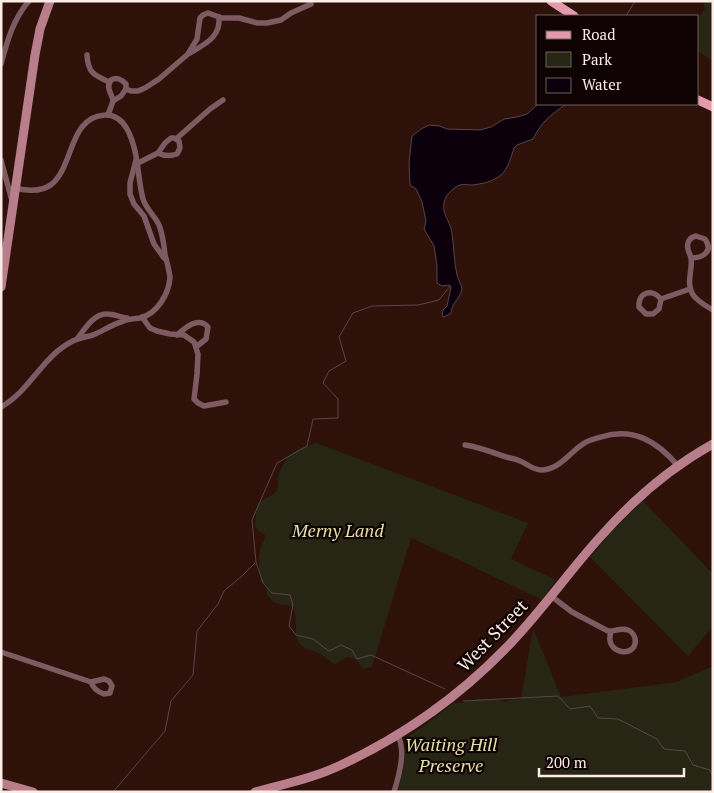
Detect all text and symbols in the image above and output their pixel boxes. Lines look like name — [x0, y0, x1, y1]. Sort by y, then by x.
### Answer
legend — [536, 15, 699, 105]
text: Road — [582, 24, 615, 44]
text: Park — [582, 49, 612, 69]
text: Water — [582, 74, 622, 94]
park label: Merny Land — [291, 518, 384, 542]
street label: West Street — [452, 594, 533, 676]
park label: Waiting Hill Preserve — [405, 732, 497, 777]
scale bar — [539, 746, 684, 778]
text: 200 m — [546, 752, 587, 772]

